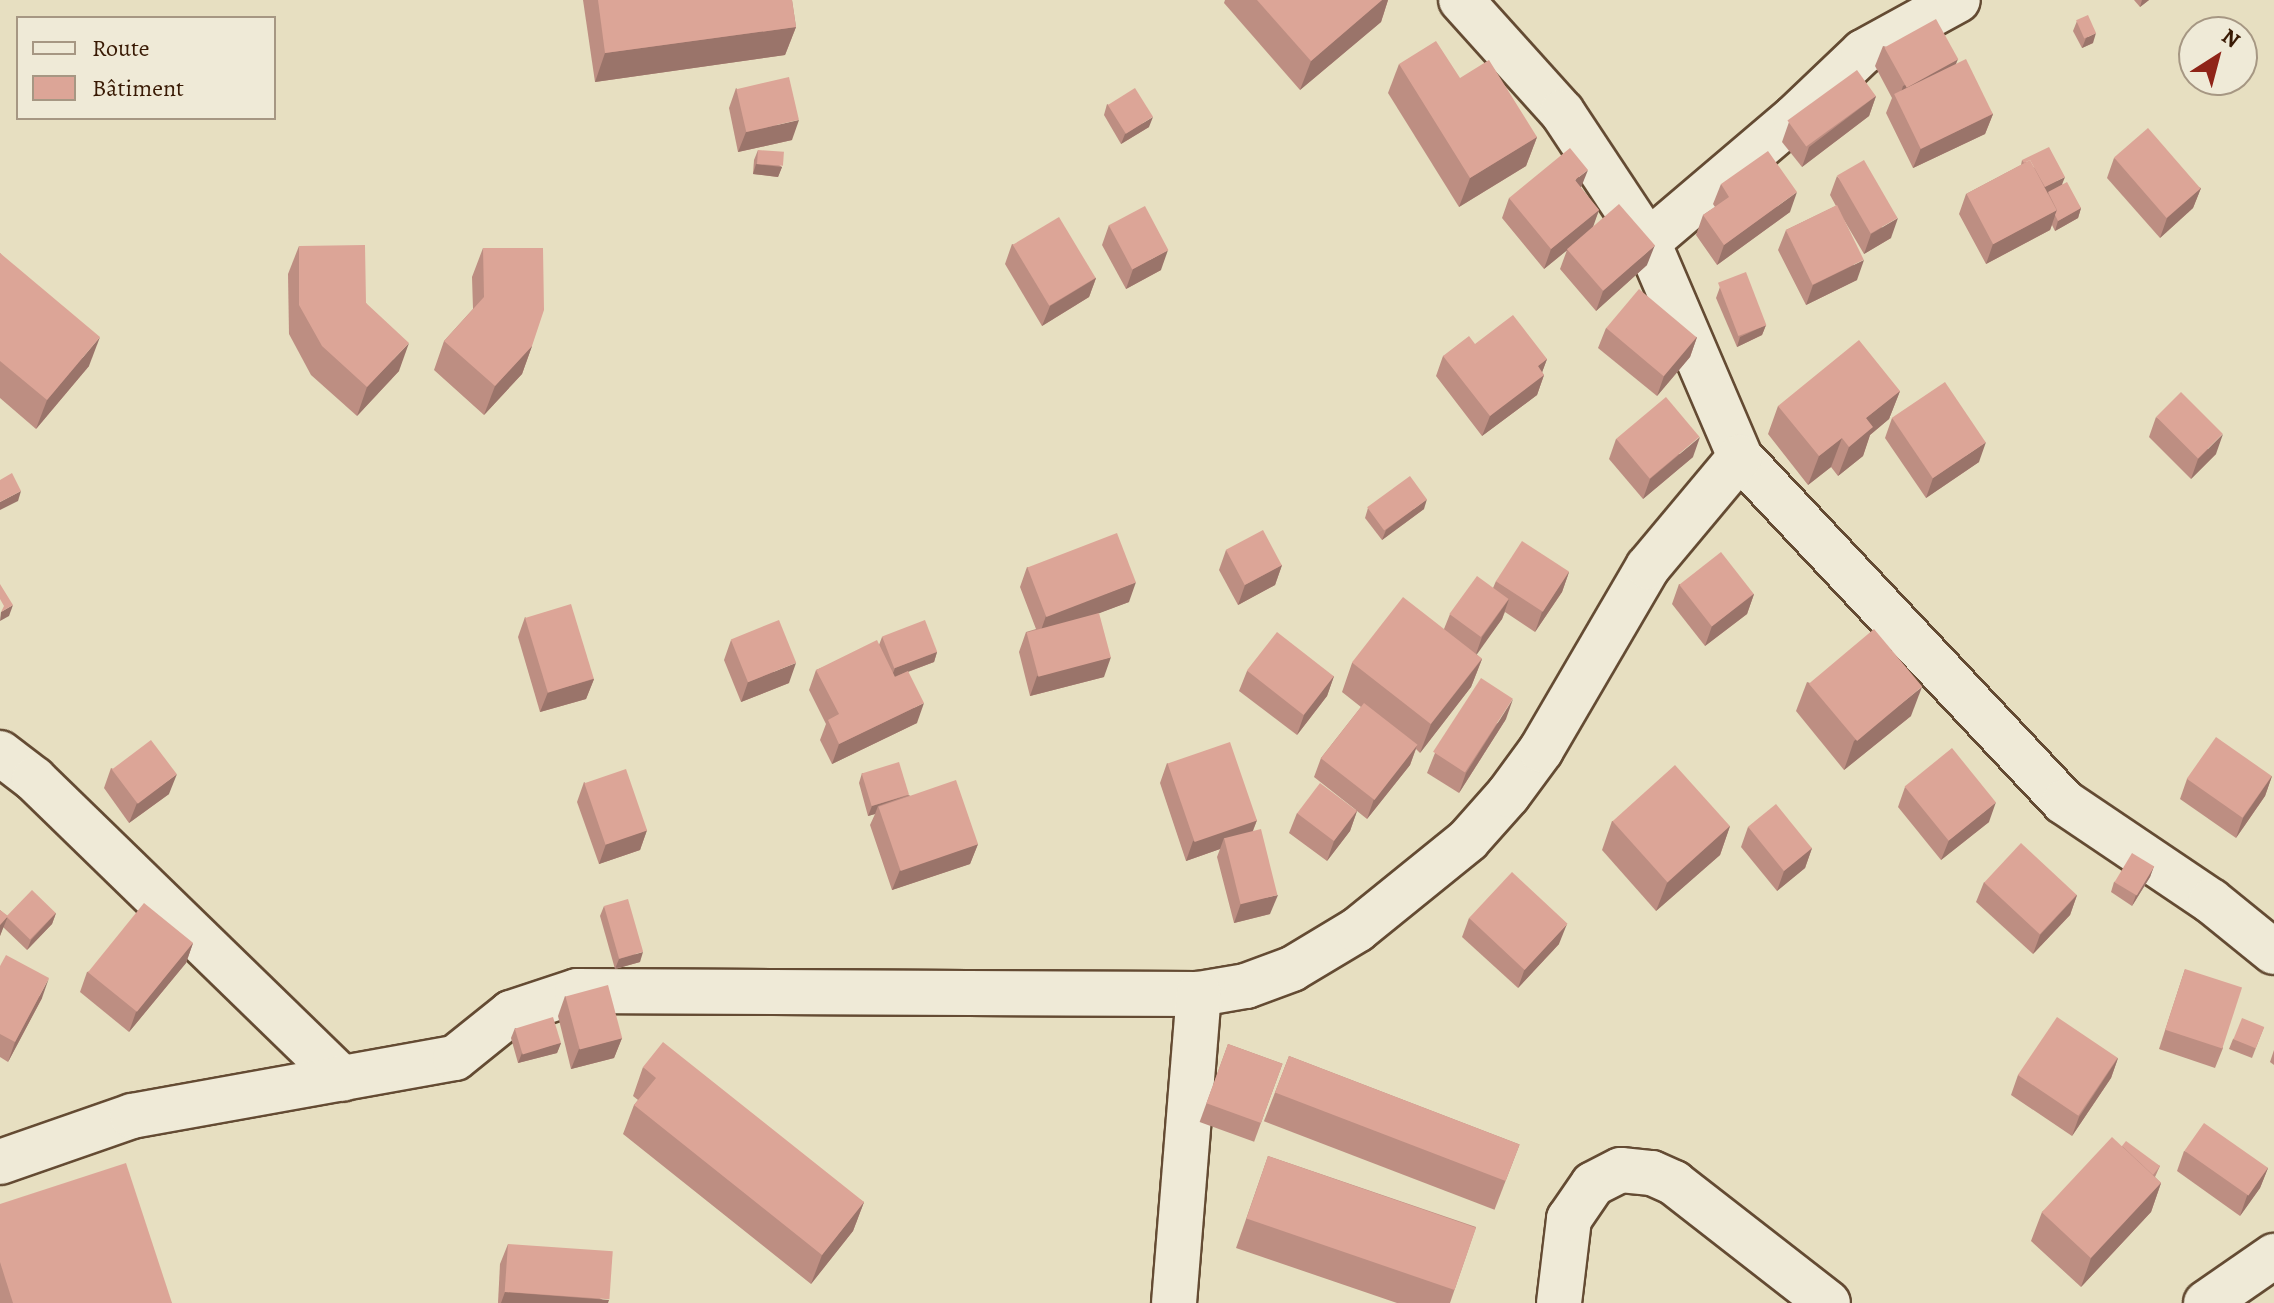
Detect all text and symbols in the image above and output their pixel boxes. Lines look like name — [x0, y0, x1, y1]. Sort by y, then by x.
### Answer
legend — [16, 16, 276, 120]
north arrow — [2178, 16, 2258, 96]
text: N — [2216, 21, 2246, 55]
text: Route — [92, 32, 150, 64]
text: Bâtiment — [92, 72, 184, 104]

